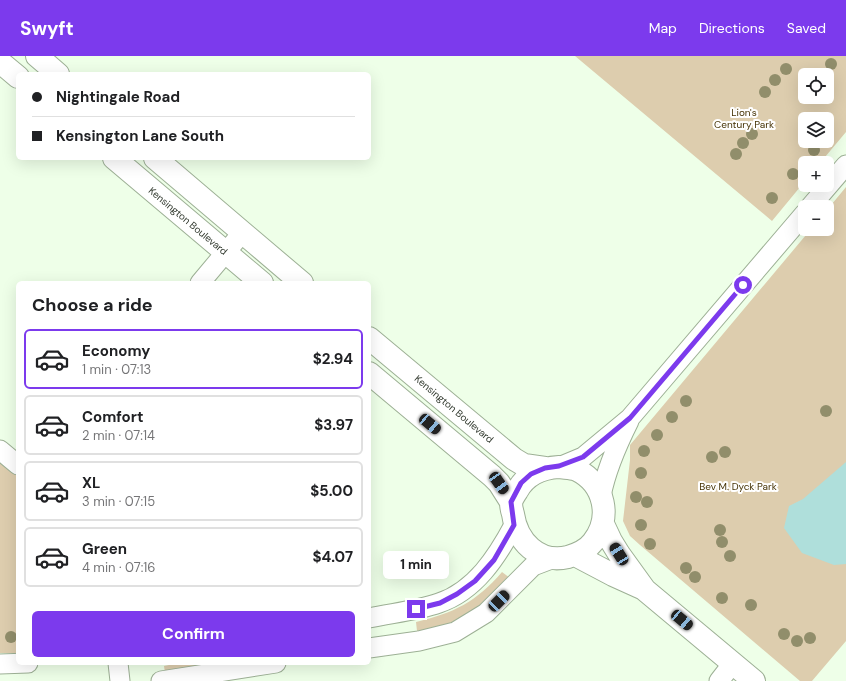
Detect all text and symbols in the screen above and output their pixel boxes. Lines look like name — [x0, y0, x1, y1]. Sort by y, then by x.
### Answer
text: Swyft — [20, 16, 74, 41]
text: Map — [649, 19, 677, 37]
text: Directions — [699, 19, 765, 37]
text: Saved — [787, 19, 826, 37]
map controls — [798, 68, 834, 236]
button: locate — [798, 68, 834, 104]
text: Nightingale Road — [56, 87, 180, 107]
park label: Lion's Century Park — [714, 106, 774, 131]
button: layers — [798, 112, 834, 148]
text: Kensington Lane South — [56, 126, 224, 146]
button: + — [798, 156, 834, 192]
street label: Kensington Boulevard — [146, 184, 230, 258]
button: − — [798, 200, 834, 236]
route start — [734, 276, 752, 294]
text: Choose a ride — [32, 293, 153, 317]
icon: car — [34, 341, 70, 377]
text: Economy — [82, 341, 150, 361]
text: $2.94 — [313, 349, 353, 369]
text: 1 min · 07:13 — [82, 361, 151, 378]
street label: Kensington Boulevard — [412, 372, 496, 446]
icon: car — [34, 407, 70, 443]
text: Comfort — [82, 407, 143, 427]
car — [417, 412, 443, 436]
text: $3.97 — [314, 415, 353, 435]
text: 2 min · 07:14 — [82, 427, 155, 444]
car — [487, 470, 511, 496]
icon: car — [34, 473, 70, 509]
text: XL — [82, 473, 100, 493]
park label: Bev M. Dyck Park — [699, 480, 777, 493]
text: $5.00 — [310, 481, 353, 501]
text: 3 min · 07:15 — [82, 493, 155, 510]
icon: car — [34, 539, 70, 575]
text: Green — [82, 539, 127, 559]
car — [608, 541, 630, 567]
text: $4.07 — [312, 547, 353, 567]
callout: 1 min — [383, 551, 449, 579]
text: 1 min — [400, 556, 432, 573]
text: 4 min · 07:16 — [82, 559, 156, 576]
car — [486, 588, 512, 614]
route end — [407, 600, 425, 618]
car — [669, 608, 695, 632]
button: Confirm — [32, 611, 355, 657]

